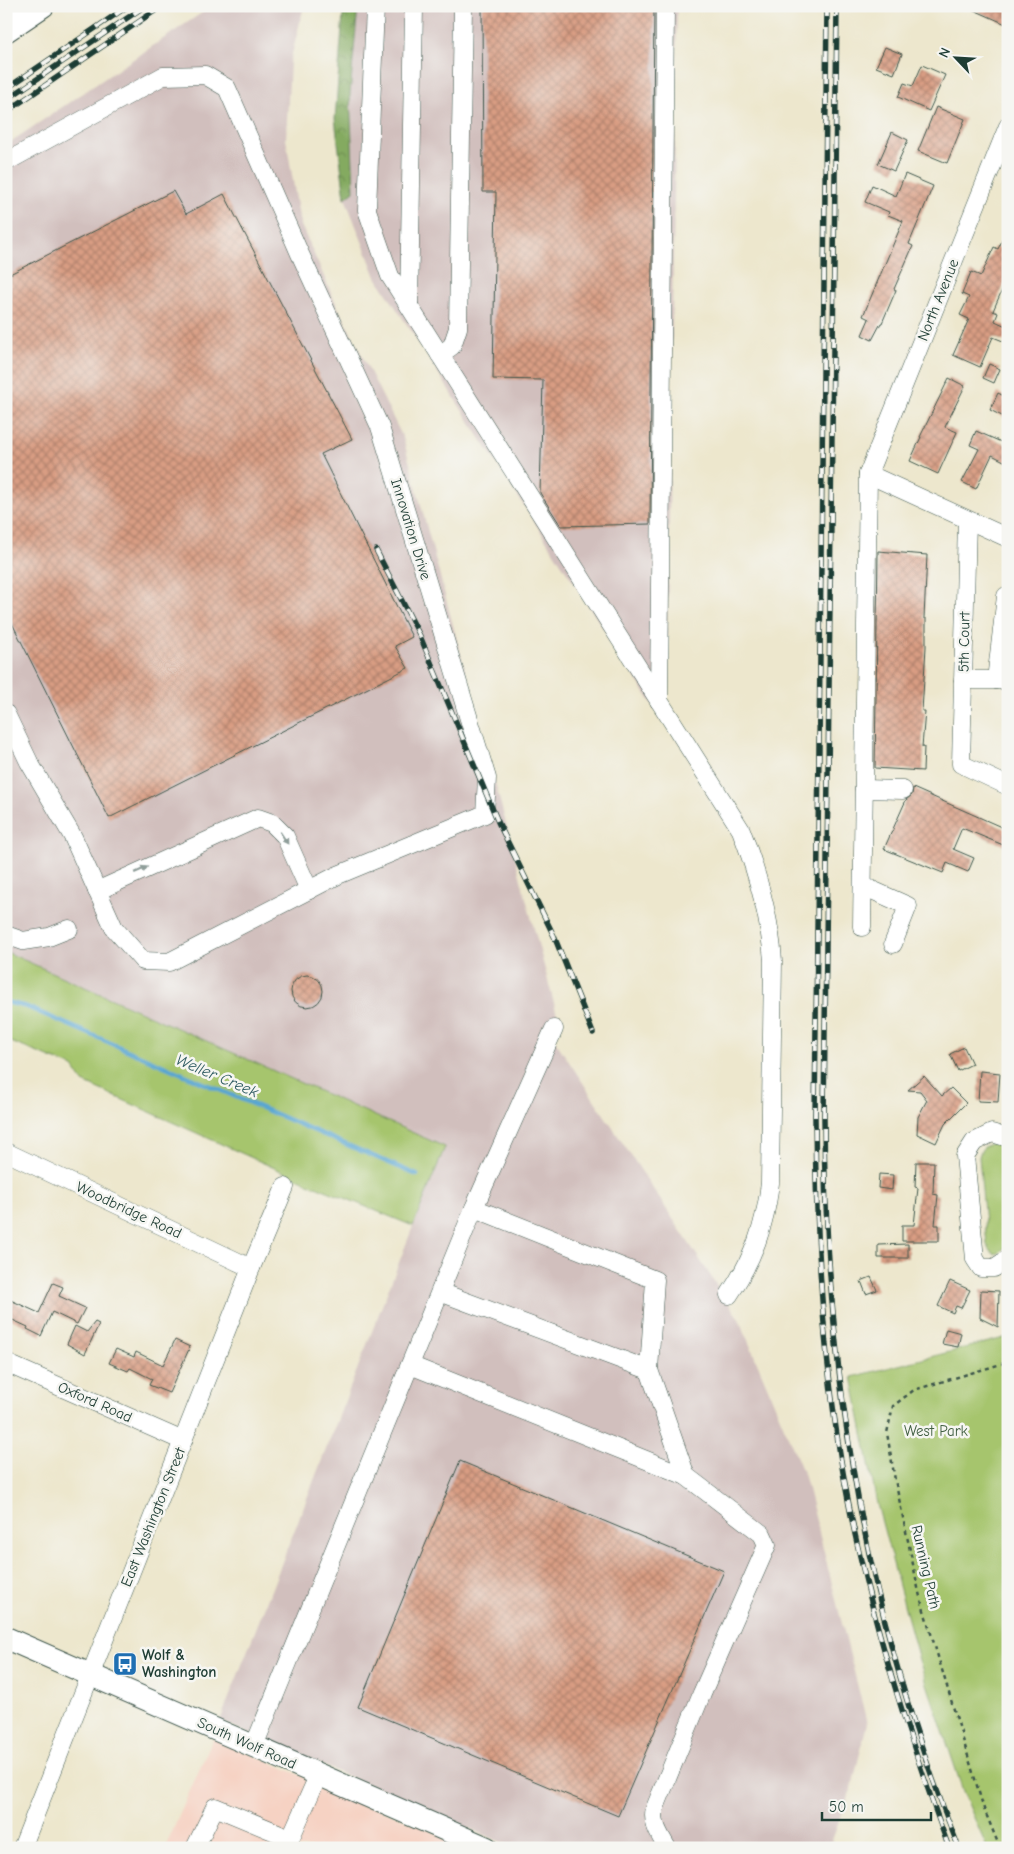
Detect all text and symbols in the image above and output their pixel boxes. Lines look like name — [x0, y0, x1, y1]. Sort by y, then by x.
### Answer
north arrow — [932, 32, 982, 82]
text: N — [935, 45, 954, 60]
street label: North Avenue — [913, 256, 963, 344]
street label: Innovation Drive — [387, 476, 435, 582]
street label: 5th Court — [954, 611, 974, 672]
one-way arrow — [279, 831, 289, 845]
one-way arrow — [134, 866, 148, 874]
water label: Weller Creek — [173, 1051, 261, 1101]
street label: Woodbridge Road — [73, 1178, 185, 1242]
street label: Oxford Road — [55, 1378, 135, 1426]
park label: West Park — [904, 1422, 969, 1440]
street label: East Washington Street — [117, 1444, 189, 1589]
street label: Running Path — [908, 1523, 944, 1611]
place label: Wolf & Washington — [142, 1646, 216, 1681]
bus stop icon: Wolf & Washington — [112, 1651, 138, 1677]
street label: South Wolf Road — [195, 1713, 299, 1773]
scale bar — [822, 1789, 930, 1821]
text: 50 m — [829, 1798, 864, 1816]

